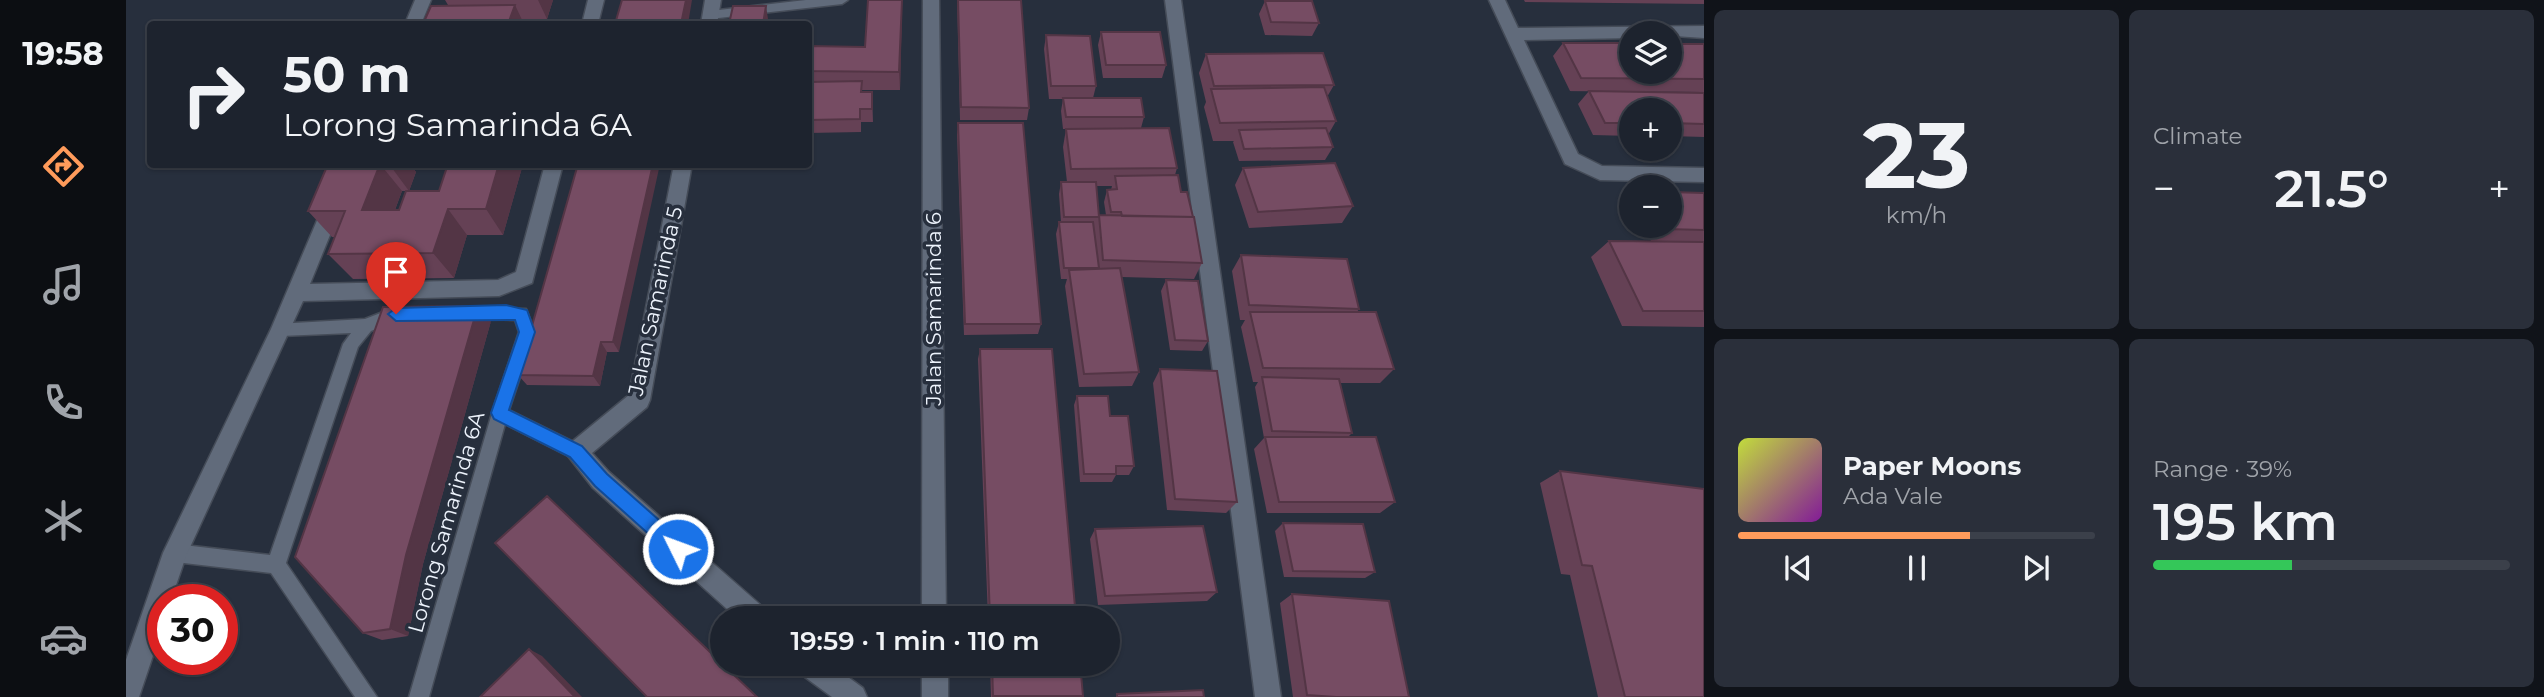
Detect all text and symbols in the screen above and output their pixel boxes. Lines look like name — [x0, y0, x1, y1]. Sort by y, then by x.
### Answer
map controls — [1619, 21, 1682, 238]
button: layers — [1619, 21, 1682, 84]
text: 19:58 — [22, 34, 104, 73]
text: 50 m — [283, 45, 411, 104]
icon: right — [168, 49, 259, 140]
button: + — [1619, 98, 1682, 161]
text: 23 — [1863, 100, 1970, 211]
text: Lorong Samarinda 6A — [283, 105, 632, 144]
text: Climate — [2153, 122, 2242, 150]
icon: directions — [39, 142, 88, 191]
text: 21.5° — [2274, 157, 2389, 220]
text: − — [2153, 165, 2175, 212]
text: + — [2488, 165, 2510, 212]
button: − — [1619, 175, 1682, 238]
text: km/h — [1886, 201, 1947, 229]
street label: Jalan Samarinda 5 — [623, 204, 687, 399]
street label: Jalan Samarinda 6 — [921, 212, 946, 407]
pin — [366, 242, 426, 314]
icon: arrive — [377, 253, 415, 291]
icon: music — [39, 260, 88, 309]
icon: phone — [39, 378, 88, 427]
street label: Lorong Samarinda 6A — [402, 408, 490, 636]
text: Paper Moons — [1843, 450, 2021, 482]
text: Range · 39% — [2153, 455, 2292, 483]
text: Ada Vale — [1843, 482, 1943, 510]
text: 195 km — [2153, 490, 2338, 553]
icon: climate — [39, 496, 88, 545]
position arrow — [641, 512, 715, 586]
icon: previous — [1779, 549, 1817, 587]
icon: pause — [1898, 549, 1936, 587]
icon: next — [2017, 549, 2055, 587]
speed limit sign: 30 — [147, 584, 238, 675]
icon: car — [39, 614, 88, 663]
text: 19:59 · 1 min · 110 m — [790, 625, 1040, 657]

